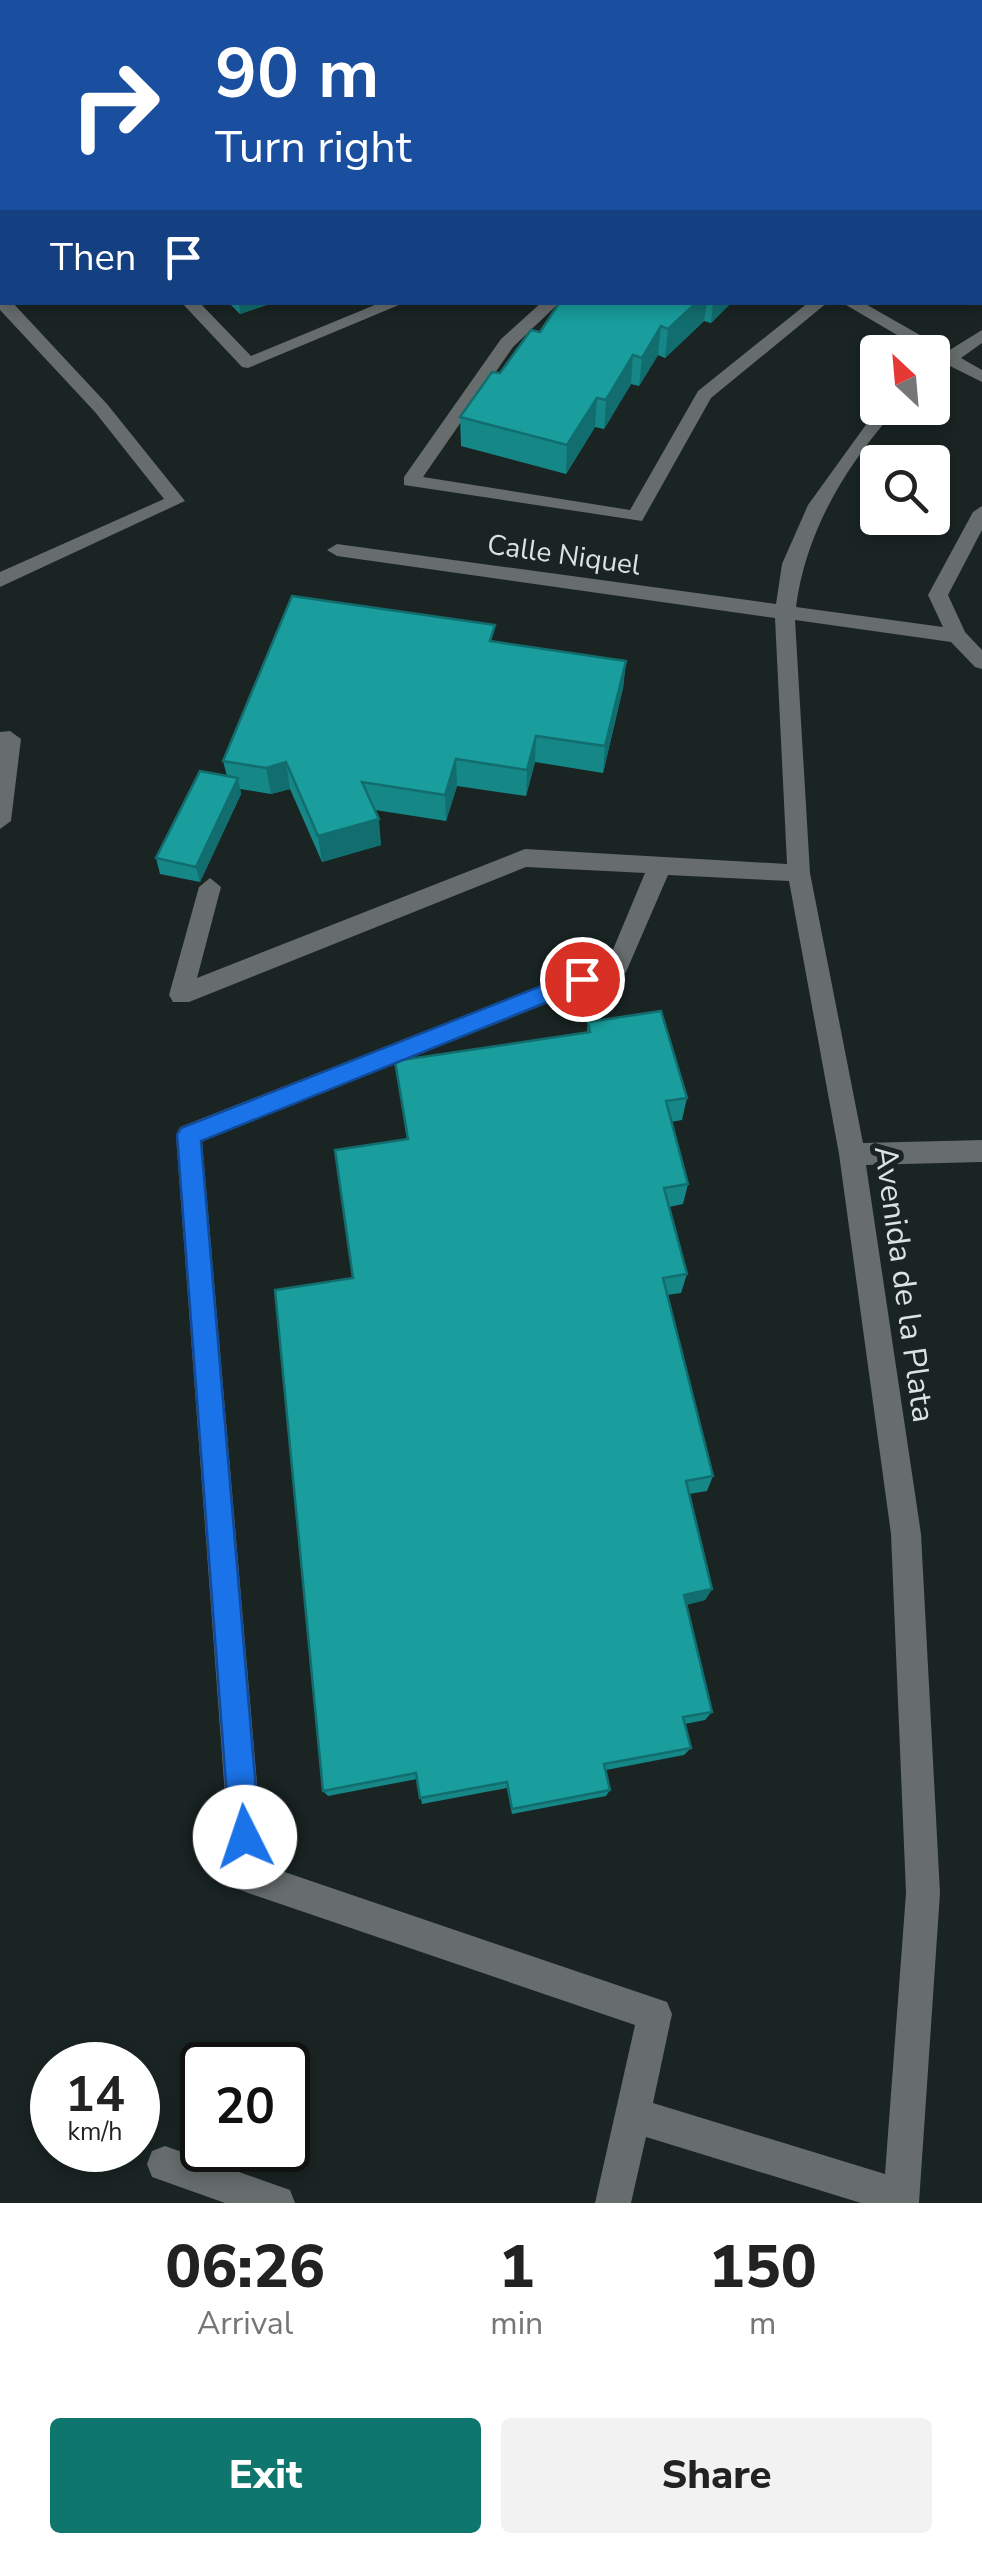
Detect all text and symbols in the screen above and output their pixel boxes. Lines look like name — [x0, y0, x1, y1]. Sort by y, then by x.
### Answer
text: 90 m — [215, 26, 379, 122]
icon: right — [50, 40, 180, 170]
text: Turn right — [215, 117, 412, 178]
icon: arrive — [156, 230, 211, 285]
text: Then — [50, 232, 136, 283]
north arrow — [860, 335, 950, 425]
map controls — [860, 335, 950, 535]
button: search — [860, 445, 950, 535]
street label: Calle Niquel — [485, 525, 644, 585]
pin — [540, 937, 625, 1022]
icon: arrive — [555, 952, 610, 1007]
street label: Avenida de la Plata — [864, 1143, 945, 1425]
position arrow — [193, 1785, 297, 1889]
speed limit sign: 20 — [180, 2042, 310, 2172]
text: 14 — [65, 2060, 125, 2129]
text: km/h — [67, 2115, 123, 2149]
text: 06:26 — [165, 2226, 325, 2308]
text: 1 — [499, 2226, 535, 2308]
text: 150 — [709, 2226, 817, 2308]
text: Arrival — [197, 2302, 293, 2345]
text: min — [490, 2302, 543, 2345]
text: m — [749, 2302, 776, 2345]
button: Exit — [50, 2418, 481, 2533]
button: Share — [501, 2418, 932, 2533]

